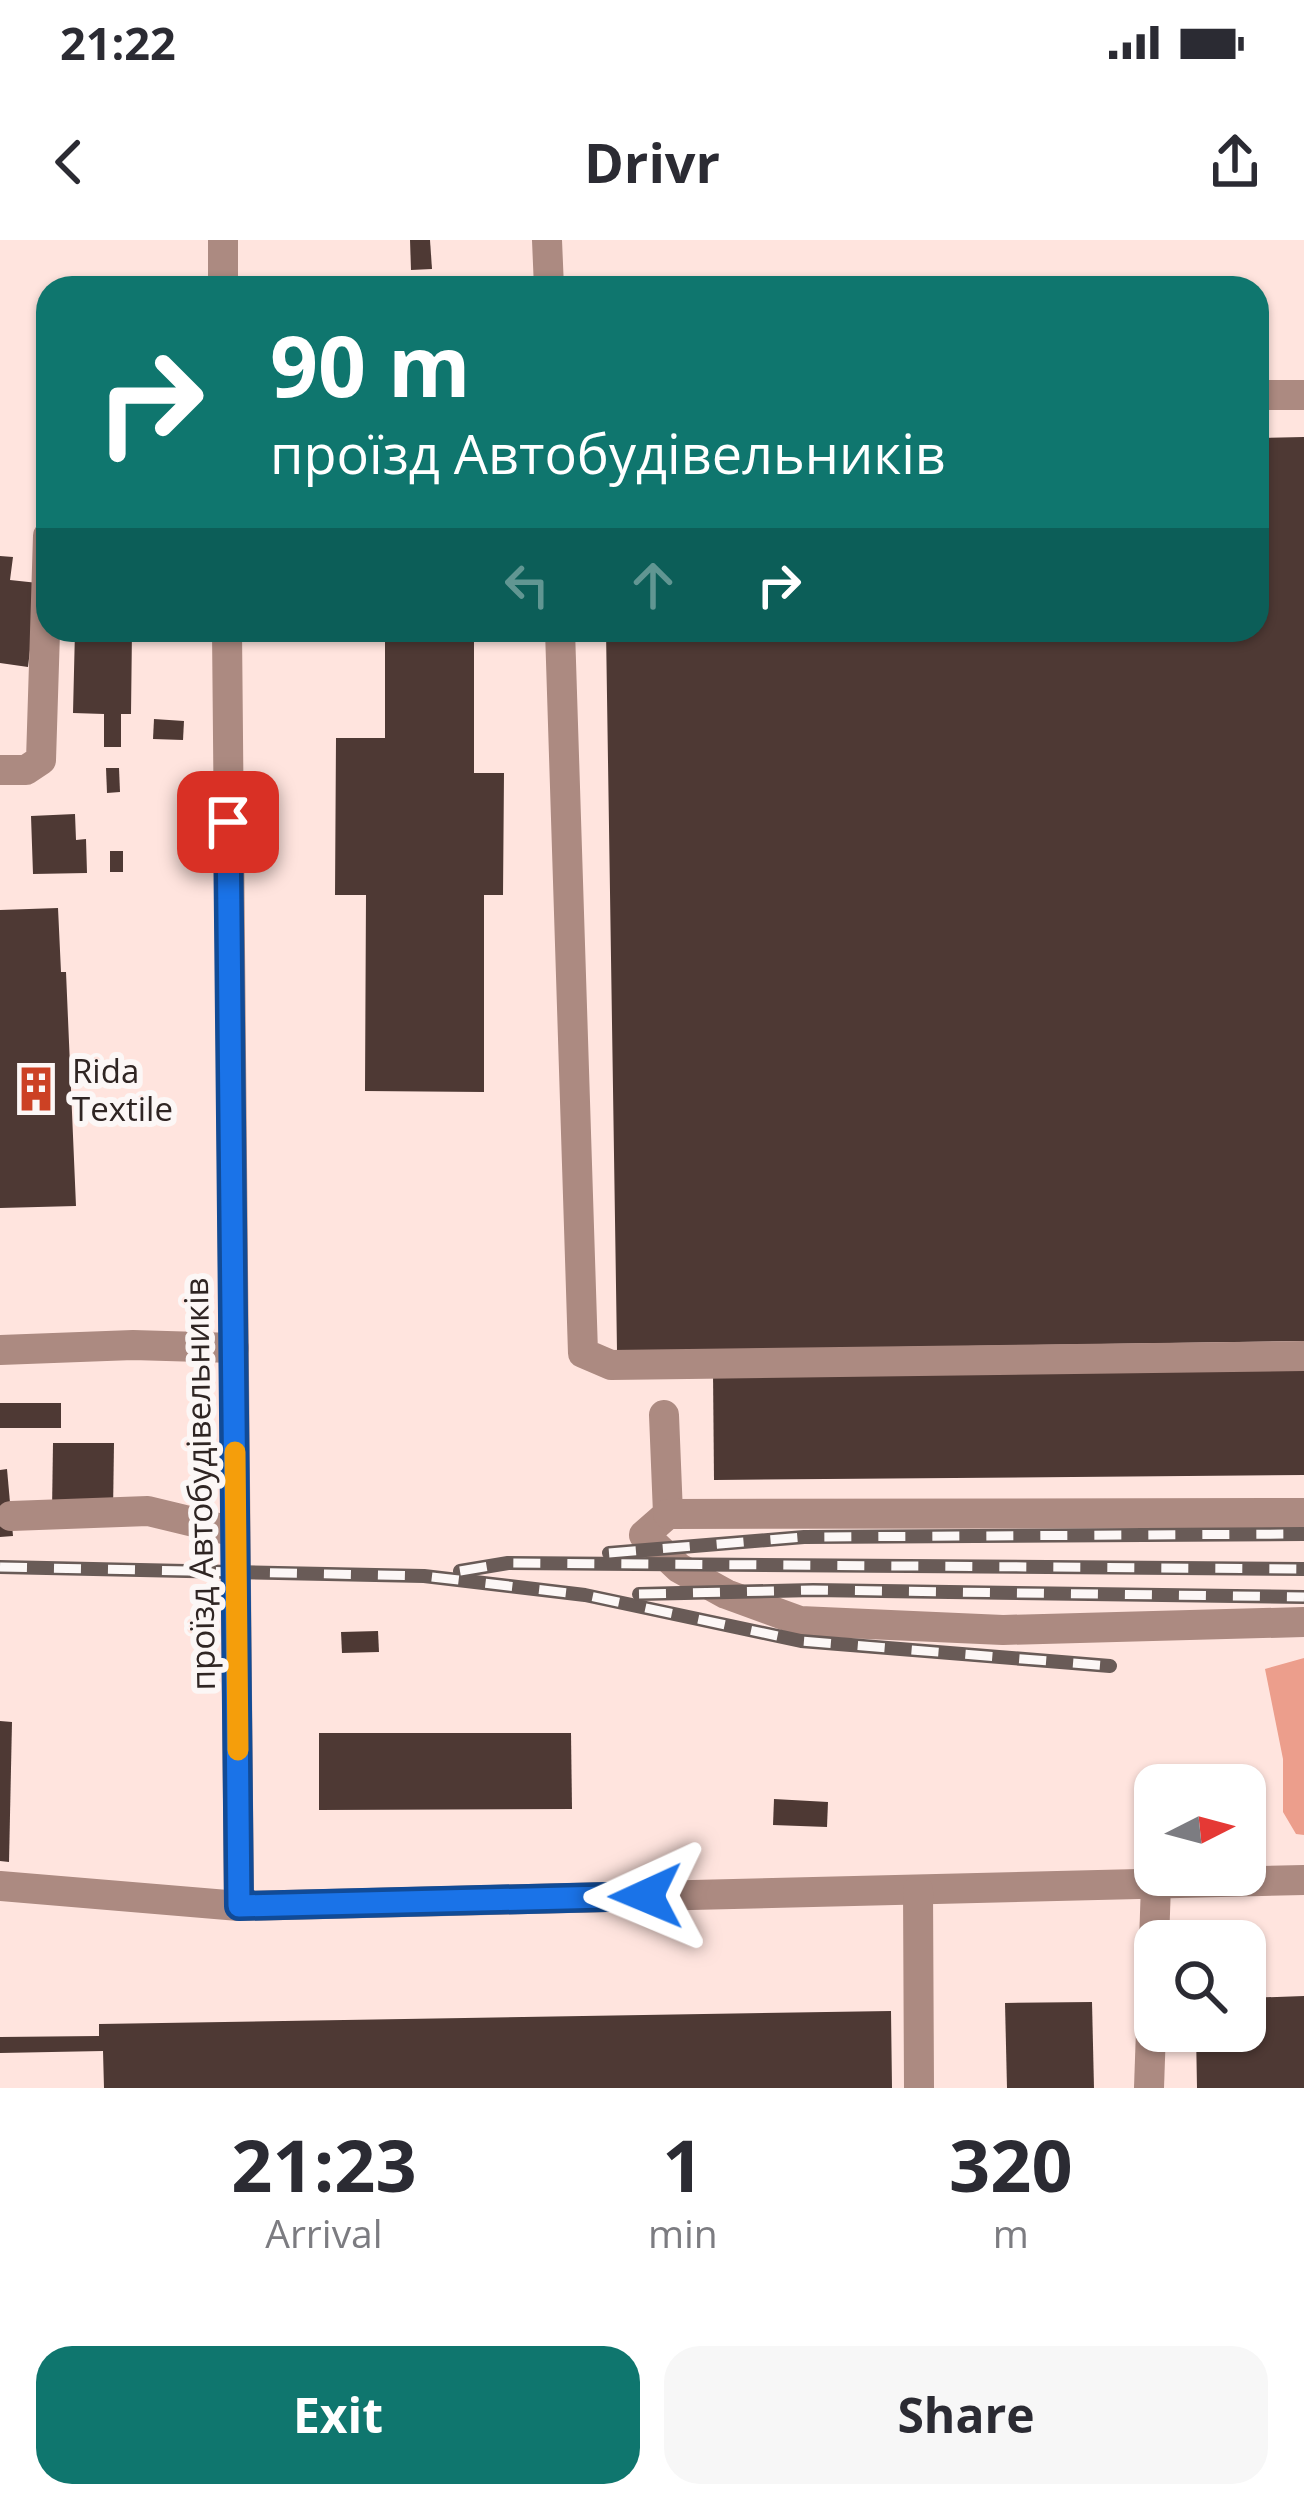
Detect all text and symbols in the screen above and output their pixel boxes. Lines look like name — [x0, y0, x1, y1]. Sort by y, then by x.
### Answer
text: 21:22 — [60, 12, 176, 73]
text: Drivr — [584, 125, 720, 199]
icon: back — [36, 129, 102, 195]
icon: share — [1202, 129, 1268, 195]
text: 90 m — [270, 307, 470, 422]
icon: right — [72, 324, 228, 480]
text: проїзд Автобудівельників — [270, 416, 946, 490]
icon: left — [494, 552, 560, 618]
icon: ahead — [620, 552, 686, 618]
icon: right — [746, 552, 812, 618]
pin — [177, 771, 279, 873]
icon: arrive — [195, 789, 261, 855]
place label: Rida Textile — [72, 1048, 173, 1131]
building icon: Rida Textile — [11, 1064, 61, 1114]
street label: проїзд Автобудівельників — [173, 1277, 225, 1691]
north arrow — [1134, 1764, 1266, 1896]
map controls — [1134, 1764, 1266, 2052]
position arrow — [583, 1833, 709, 1959]
button: search — [1134, 1920, 1266, 2052]
text: 21:23 — [231, 2115, 417, 2213]
text: 1 — [662, 2115, 703, 2213]
text: 320 — [949, 2115, 1073, 2213]
text: Arrival — [265, 2206, 383, 2259]
text: min — [648, 2206, 718, 2259]
text: m — [993, 2206, 1029, 2259]
button: Exit — [36, 2346, 640, 2484]
button: Share — [664, 2346, 1268, 2484]

